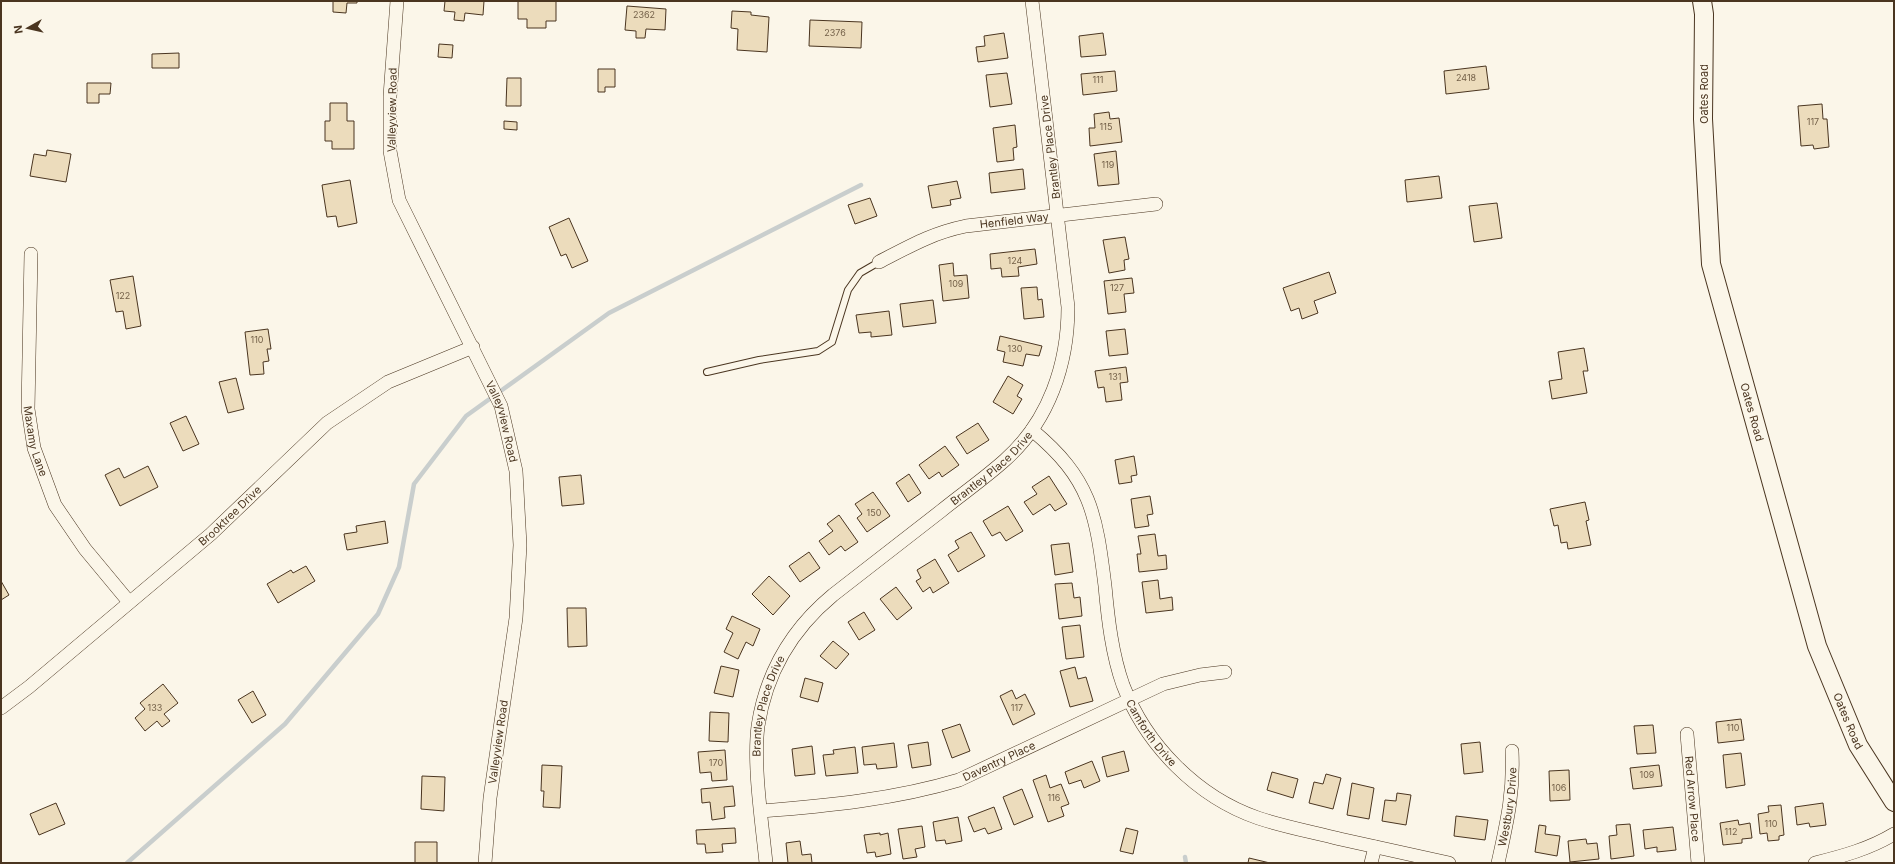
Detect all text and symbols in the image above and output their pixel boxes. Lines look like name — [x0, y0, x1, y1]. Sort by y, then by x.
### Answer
north arrow — [8, 8, 48, 48]
house number: 2362 — [633, 9, 655, 20]
text: N — [11, 24, 26, 35]
house number: 2376 — [824, 27, 846, 38]
street label: Oates Road — [1697, 64, 1711, 124]
street label: Valleyview Road — [384, 68, 400, 152]
house number: 2418 — [1456, 72, 1477, 83]
house number: 111 — [1093, 74, 1103, 85]
street label: Brantley Place Drive — [1037, 94, 1063, 200]
house number: 117 — [1807, 116, 1819, 127]
house number: 115 — [1100, 121, 1112, 132]
house number: 119 — [1102, 159, 1115, 170]
street label: Henfield Way — [979, 209, 1049, 231]
house number: 124 — [1008, 255, 1023, 266]
house number: 109 — [949, 278, 964, 289]
house number: 127 — [1110, 282, 1124, 293]
house number: 122 — [116, 290, 130, 301]
house number: 110 — [251, 334, 264, 345]
house number: 130 — [1008, 343, 1023, 354]
house number: 131 — [1109, 371, 1121, 382]
street label: Valleyview Road — [483, 378, 521, 464]
street label: Oates Road — [1737, 381, 1767, 443]
street label: Maxamy Lane — [21, 405, 51, 478]
street label: Brantley Place Drive — [947, 429, 1035, 508]
street label: Brooktree Drive — [195, 483, 264, 549]
house number: 150 — [867, 507, 882, 518]
street label: Brantley Place Drive — [750, 653, 788, 757]
street label: Oates Road — [1830, 691, 1866, 752]
street label: Camforth Drive — [1123, 697, 1180, 769]
street label: Valleyview Road — [485, 699, 511, 785]
house number: 133 — [148, 702, 163, 713]
house number: 117 — [1011, 702, 1023, 713]
house number: 110 — [1727, 722, 1740, 733]
street label: Daventry Place — [960, 738, 1038, 784]
street label: Red Arrow Place — [1682, 755, 1703, 842]
house number: 170 — [709, 757, 723, 768]
street label: Westbury Drive — [1495, 767, 1519, 848]
house number: 109 — [1640, 769, 1655, 780]
house number: 106 — [1552, 782, 1567, 793]
house number: 116 — [1048, 792, 1061, 803]
house number: 110 — [1765, 818, 1778, 829]
house number: 112 — [1725, 826, 1737, 837]

